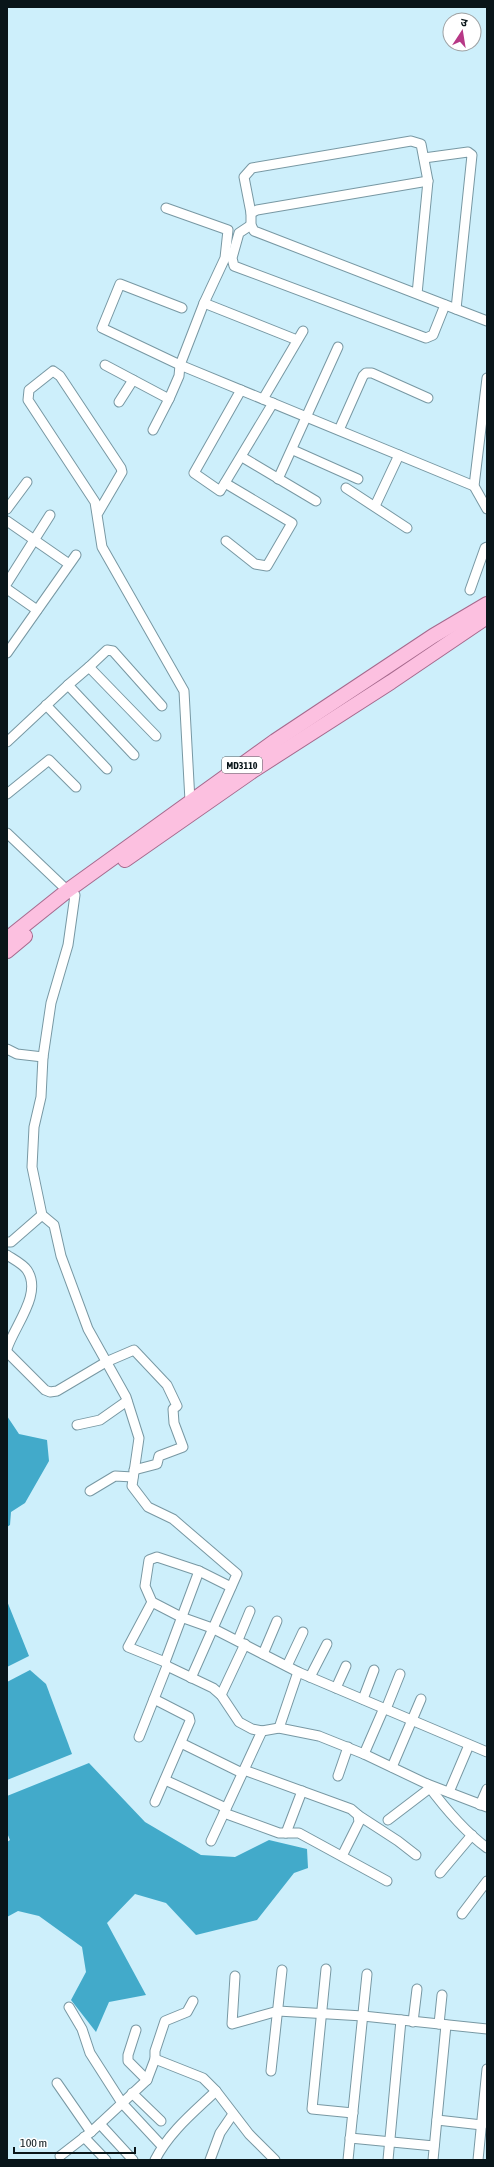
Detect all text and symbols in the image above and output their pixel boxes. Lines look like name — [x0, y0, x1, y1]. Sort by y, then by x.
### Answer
north arrow — [442, 12, 482, 52]
text: उ — [460, 16, 469, 29]
road number: MD3110 — [222, 757, 262, 773]
scale bar — [14, 2129, 135, 2155]
text: 100 m — [20, 2136, 47, 2150]

